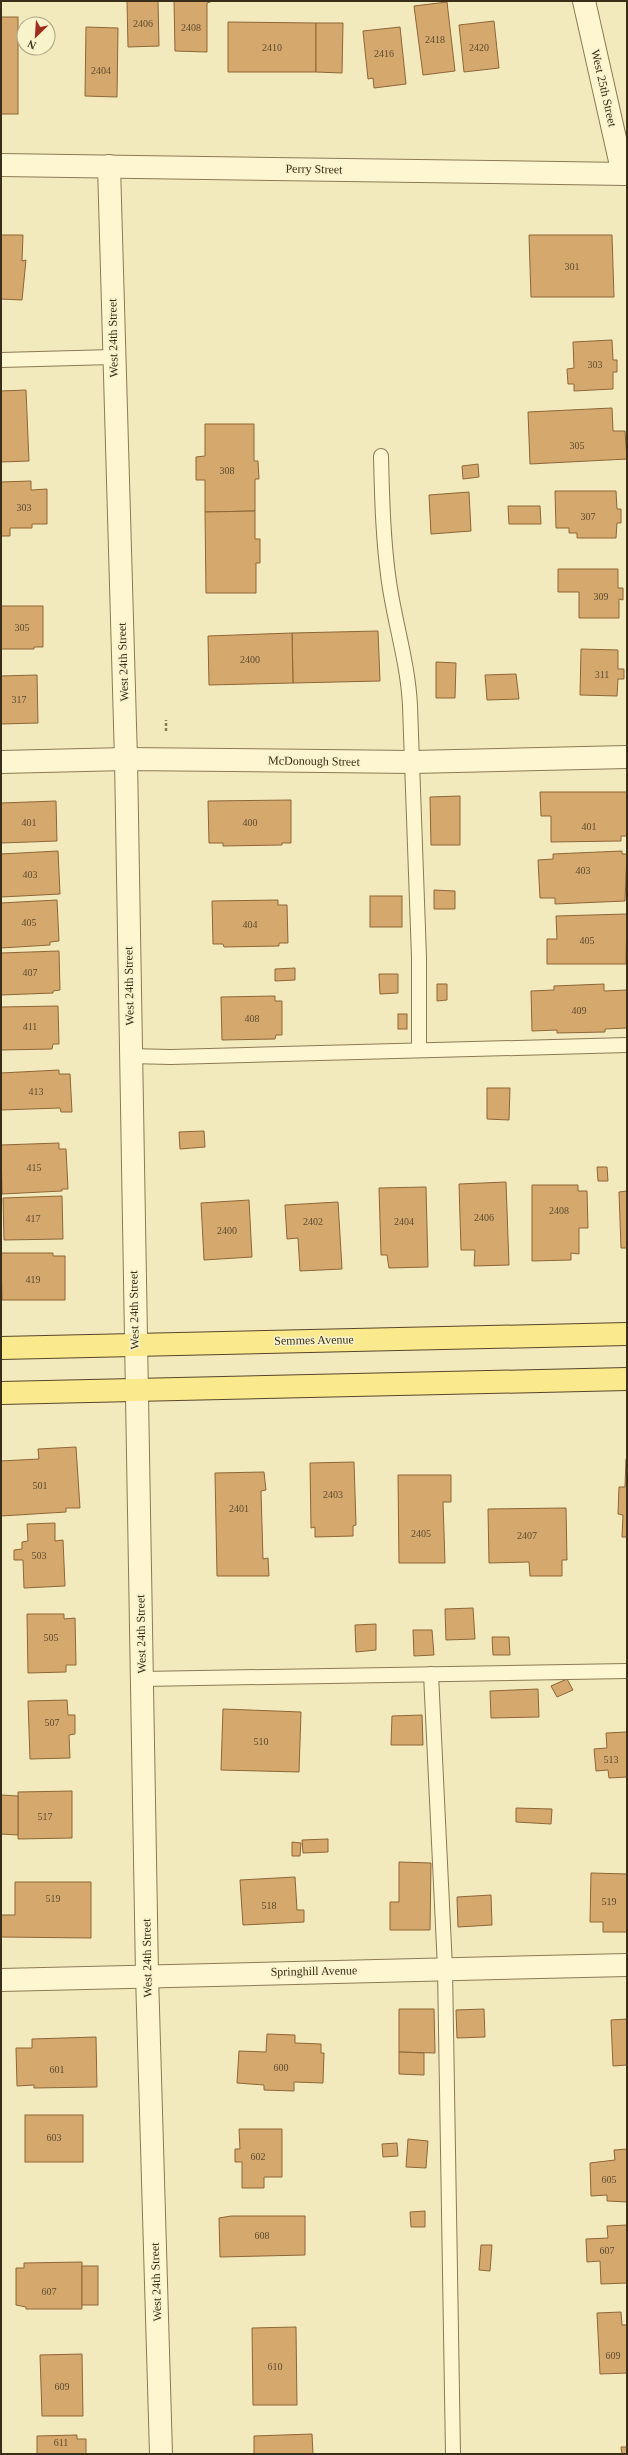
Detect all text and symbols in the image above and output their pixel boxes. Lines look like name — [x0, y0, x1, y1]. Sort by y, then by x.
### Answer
north arrow — [16, 16, 56, 56]
house number: 2406 — [133, 18, 153, 29]
house number: 2408 — [181, 22, 201, 33]
house number: 2418 — [425, 34, 445, 45]
text: N — [26, 38, 38, 52]
house number: 2410 — [262, 42, 282, 53]
house number: 2420 — [469, 42, 489, 53]
house number: 2416 — [374, 48, 394, 59]
street label: West 25th Street — [588, 48, 620, 129]
house number: 2404 — [91, 65, 111, 76]
street label: Perry Street — [285, 162, 343, 177]
house number: 301 — [565, 261, 580, 272]
street label: West 24th Street — [105, 298, 121, 378]
house number: 303 — [588, 359, 603, 370]
house number: 305 — [570, 440, 585, 451]
house number: 308 — [220, 465, 235, 476]
house number: 303 — [17, 502, 32, 513]
house number: 307 — [581, 511, 596, 522]
house number: 309 — [594, 591, 609, 602]
house number: 305 — [15, 622, 30, 633]
street label: West 24th Street — [115, 622, 131, 702]
house number: 2400 — [240, 654, 260, 665]
house number: 311 — [595, 669, 609, 680]
house number: 317 — [12, 694, 27, 705]
street label: McDonough Street — [268, 753, 361, 769]
house number: 401 — [22, 817, 37, 828]
house number: 400 — [243, 817, 258, 828]
house number: 401 — [582, 821, 597, 832]
house number: 403 — [576, 865, 591, 876]
house number: 403 — [23, 869, 38, 880]
house number: 405 — [22, 917, 37, 928]
house number: 404 — [243, 919, 258, 930]
house number: 405 — [580, 935, 595, 946]
street label: West 24th Street — [121, 946, 137, 1026]
house number: 407 — [23, 967, 38, 978]
house number: 409 — [572, 1005, 587, 1016]
house number: 408 — [245, 1013, 260, 1024]
house number: 411 — [23, 1021, 37, 1032]
house number: 413 — [29, 1086, 44, 1097]
house number: 415 — [27, 1162, 42, 1173]
house number: 2408 — [549, 1205, 569, 1216]
house number: 2406 — [474, 1212, 494, 1223]
house number: 417 — [26, 1213, 41, 1224]
house number: 2402 — [303, 1216, 323, 1227]
house number: 2404 — [394, 1216, 414, 1227]
house number: 2400 — [217, 1225, 237, 1236]
street label: West 24th Street — [126, 1270, 142, 1350]
house number: 419 — [26, 1274, 41, 1285]
street label: Semmes Avenue — [274, 1332, 354, 1348]
house number: 501 — [33, 1480, 48, 1491]
house number: 2403 — [323, 1489, 343, 1500]
house number: 2401 — [229, 1503, 249, 1514]
house number: 2405 — [411, 1528, 431, 1539]
house number: 2407 — [517, 1530, 537, 1541]
house number: 503 — [32, 1550, 47, 1561]
street label: West 24th Street — [133, 1594, 149, 1674]
house number: 505 — [44, 1632, 59, 1643]
house number: 507 — [45, 1717, 60, 1728]
house number: 510 — [254, 1736, 269, 1747]
house number: 513 — [604, 1754, 619, 1765]
house number: 517 — [38, 1811, 53, 1822]
house number: 519 — [46, 1893, 61, 1904]
house number: 519 — [602, 1896, 617, 1907]
house number: 518 — [262, 1900, 277, 1911]
street label: West 24th Street — [139, 1918, 155, 1998]
street label: Springhill Avenue — [270, 1963, 358, 1979]
house number: 600 — [274, 2062, 289, 2073]
house number: 601 — [50, 2064, 65, 2075]
house number: 603 — [47, 2132, 62, 2143]
house number: 602 — [251, 2151, 266, 2162]
house number: 605 — [602, 2174, 617, 2185]
house number: 608 — [255, 2230, 270, 2241]
street label: West 24th Street — [148, 2242, 164, 2322]
house number: 607 — [600, 2245, 615, 2256]
house number: 607 — [42, 2286, 57, 2297]
house number: 609 — [606, 2350, 621, 2361]
house number: 610 — [268, 2361, 283, 2372]
house number: 609 — [55, 2381, 70, 2392]
house number: 611 — [54, 2437, 68, 2448]

